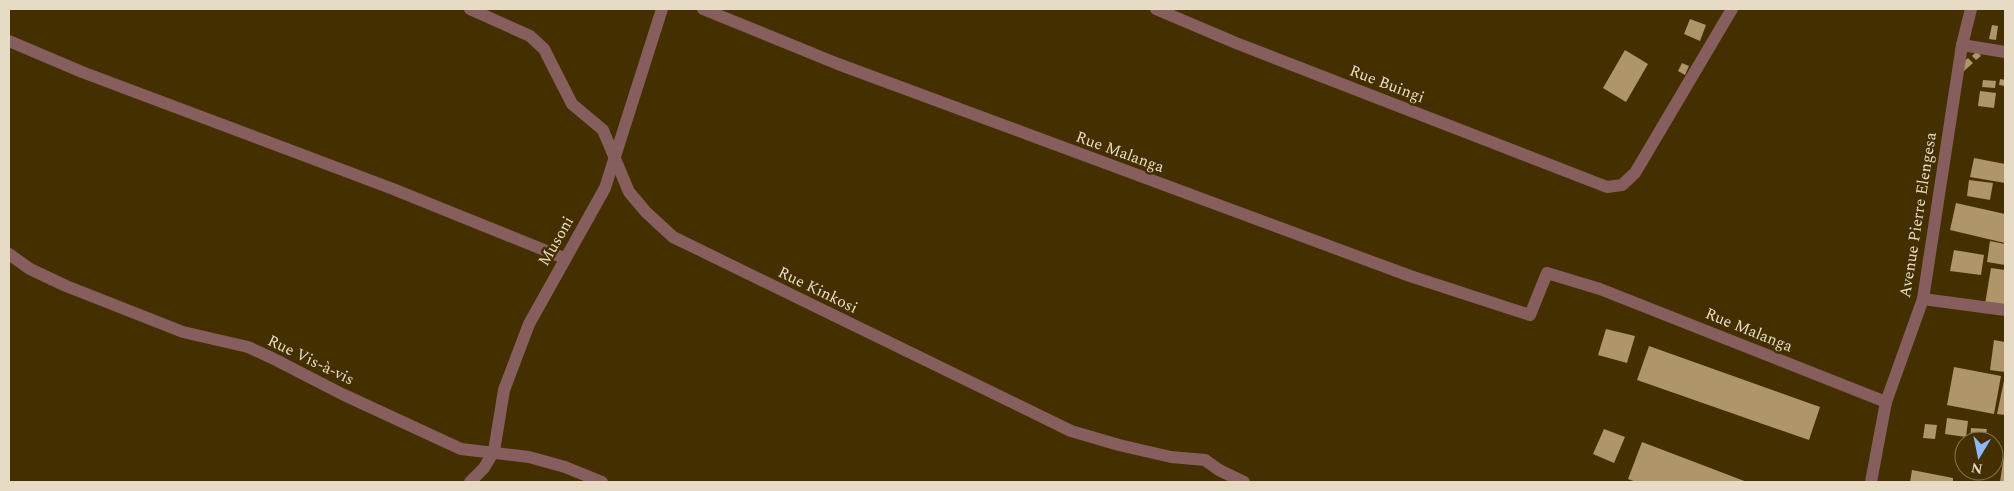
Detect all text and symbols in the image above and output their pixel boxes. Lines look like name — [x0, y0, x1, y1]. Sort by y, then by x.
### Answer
street label: Rue Buingi — [1346, 59, 1428, 109]
street label: Rue Malanga — [1072, 125, 1168, 179]
street label: Avenue Pierre Elengesa — [1893, 130, 1943, 300]
street label: Musoni — [532, 212, 580, 270]
street label: Rue Kinkosi — [774, 260, 862, 320]
street label: Rue Malanga — [1702, 302, 1797, 359]
street label: Rue Vis-à-vis — [263, 329, 359, 391]
north arrow — [1954, 431, 2004, 481]
text: N — [1969, 457, 1984, 480]

